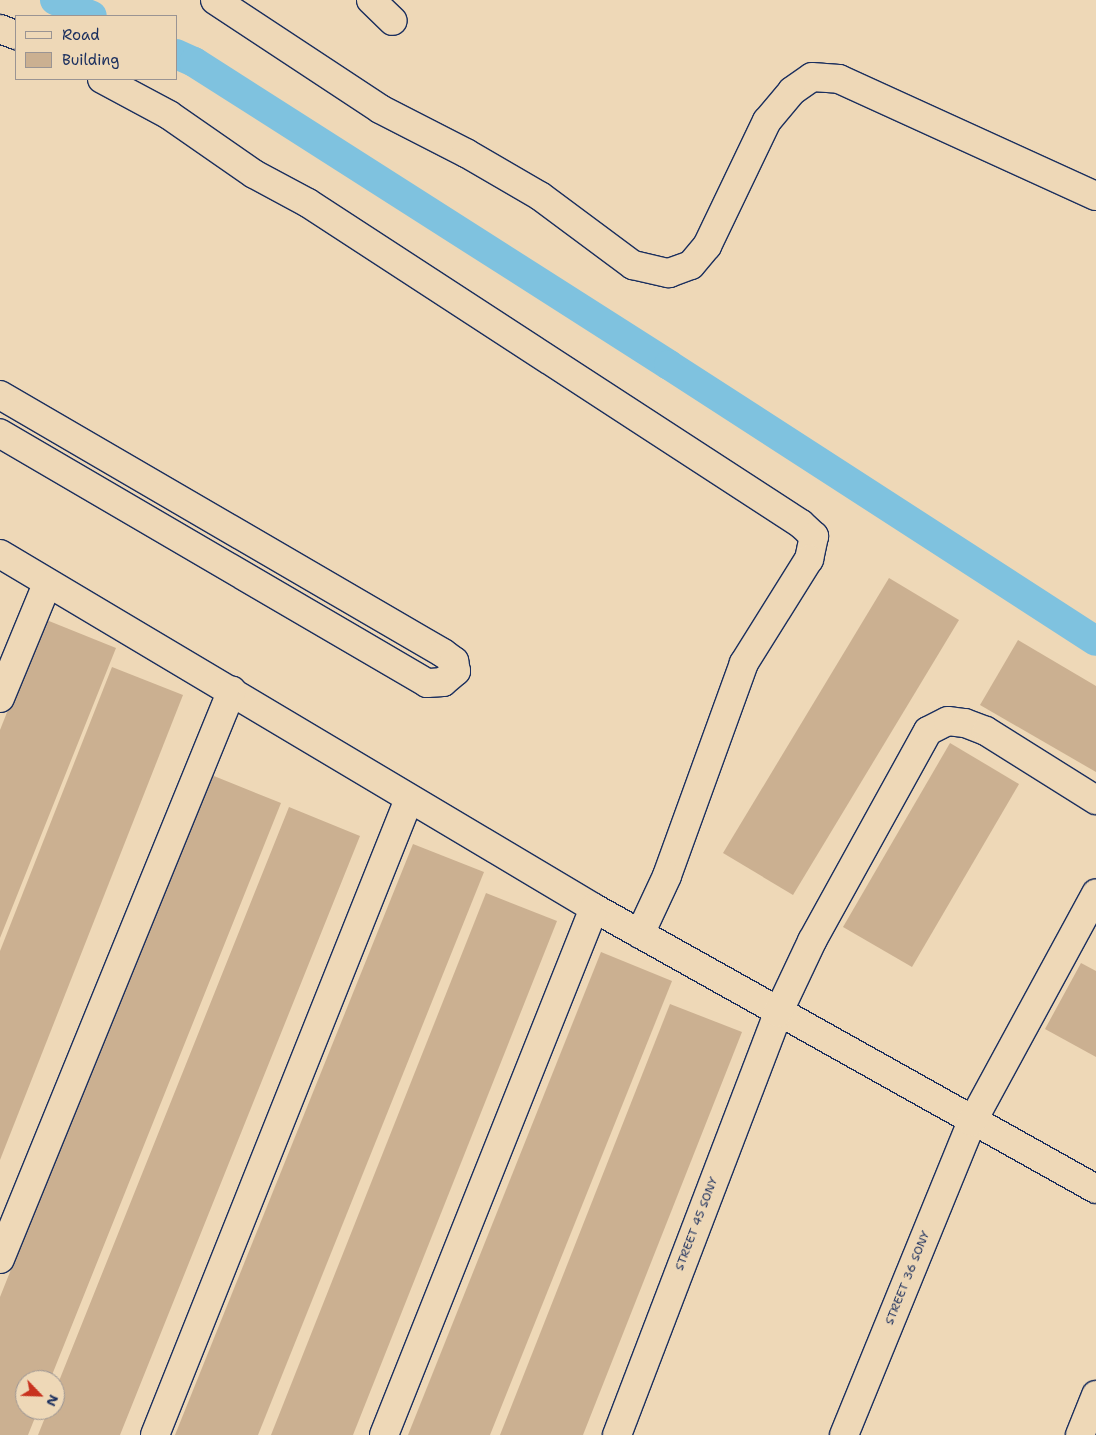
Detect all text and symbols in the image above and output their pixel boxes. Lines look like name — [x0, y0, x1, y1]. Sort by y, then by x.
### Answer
legend — [15, 15, 178, 80]
text: Road — [62, 25, 100, 45]
text: Building — [62, 50, 119, 70]
street label: STREET 45 SONY — [673, 1175, 721, 1273]
street label: STREET 36 SONY — [883, 1229, 933, 1327]
north arrow — [15, 1370, 65, 1420]
text: N — [42, 1392, 63, 1409]

